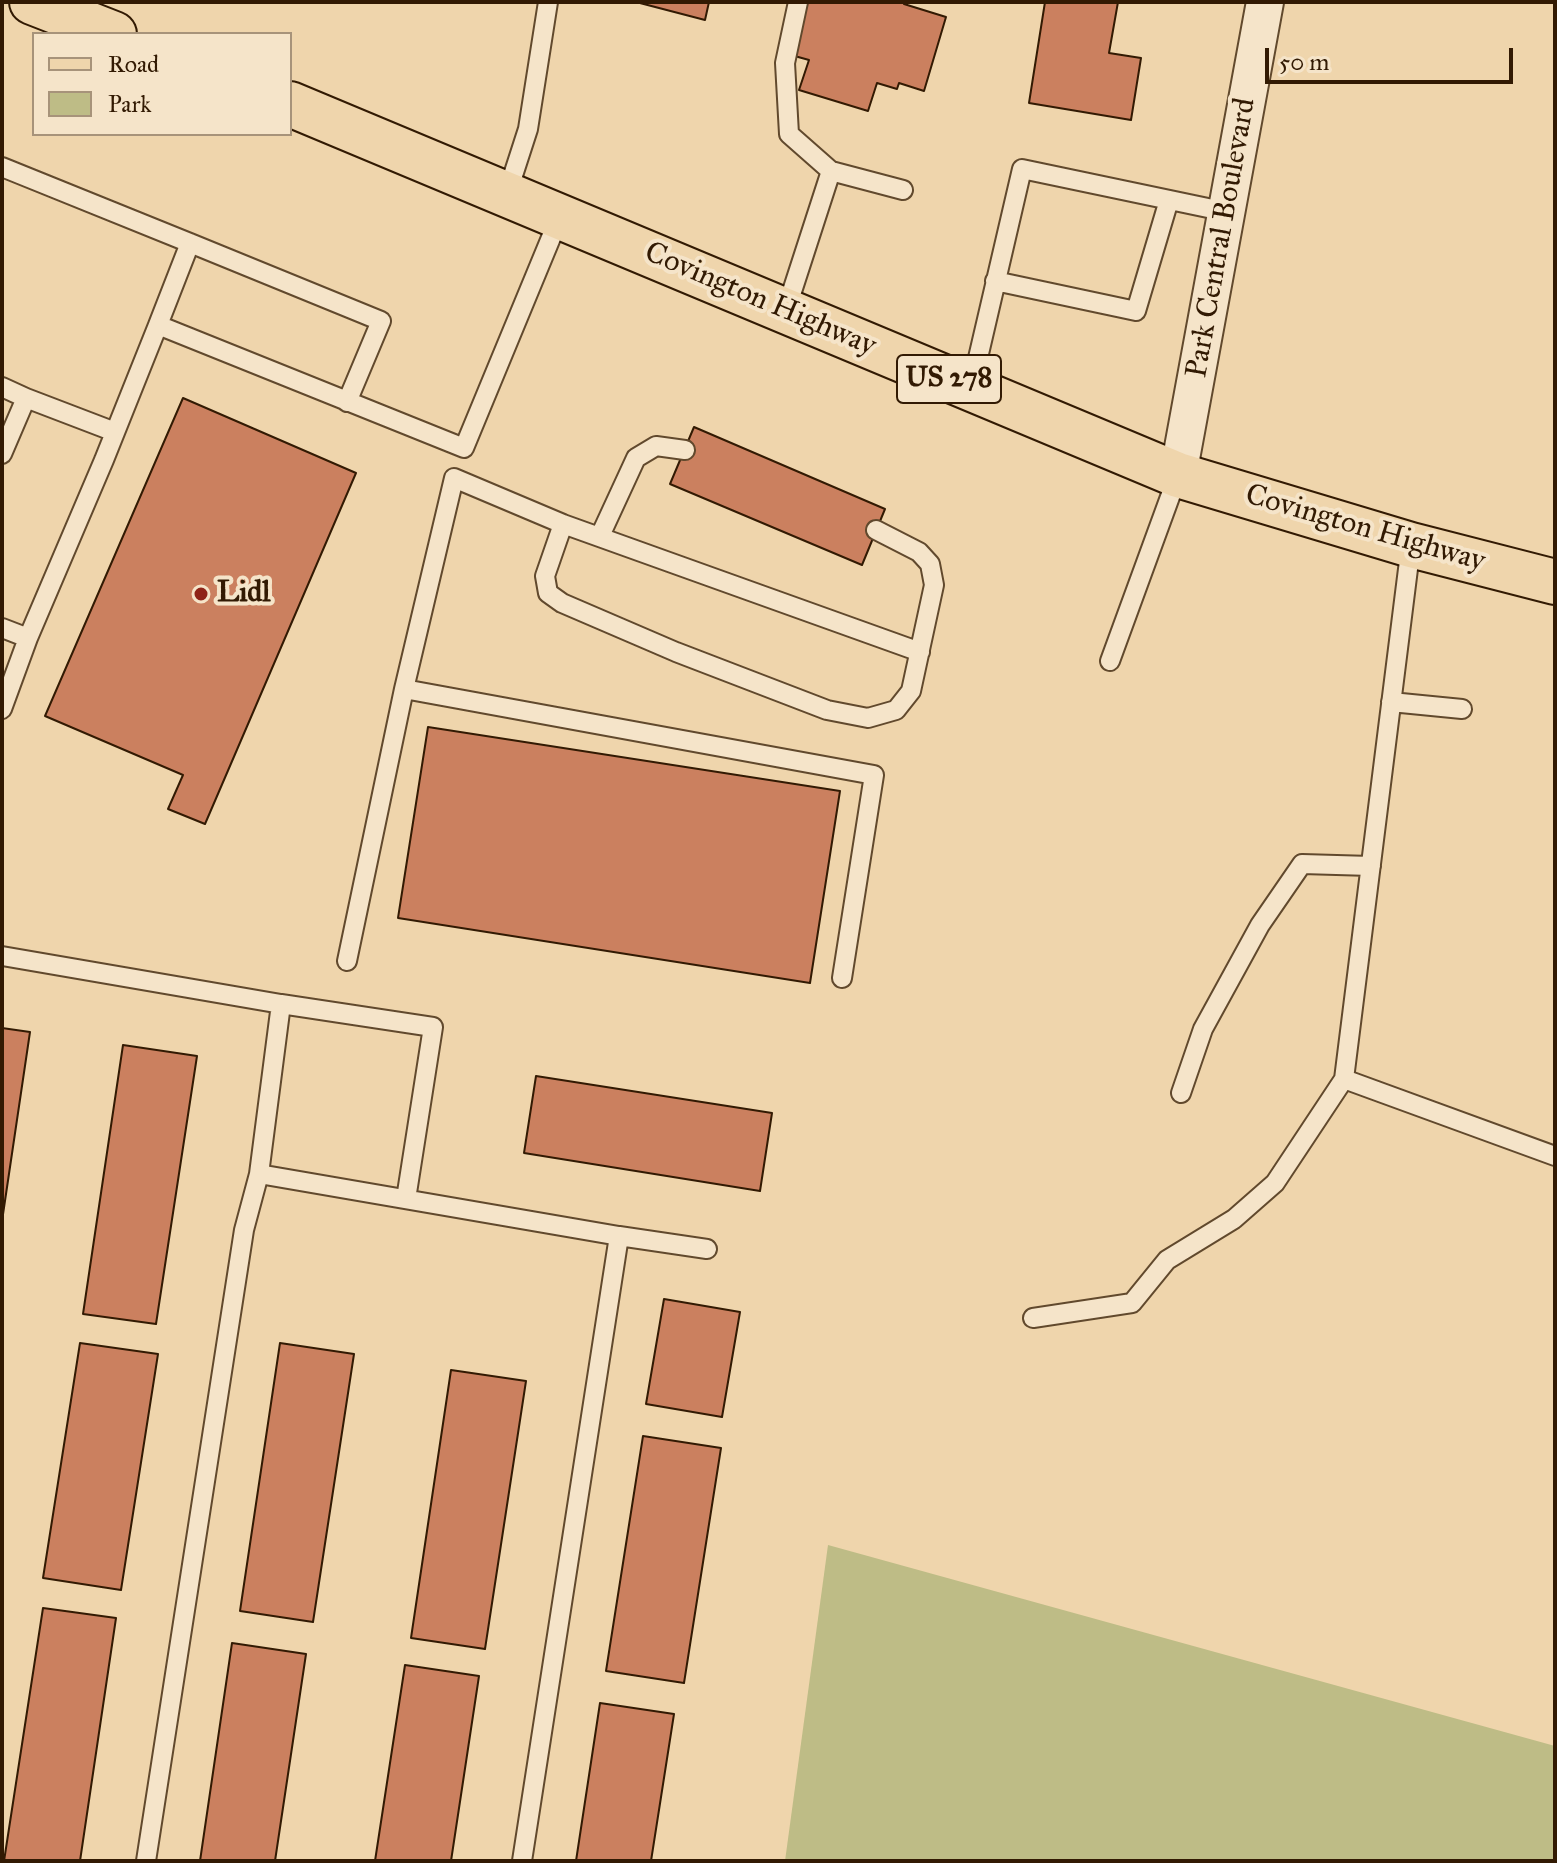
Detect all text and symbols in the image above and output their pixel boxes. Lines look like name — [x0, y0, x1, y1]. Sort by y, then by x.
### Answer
legend — [32, 32, 292, 136]
scale bar — [1269, 32, 1517, 82]
text: 50 m — [1279, 47, 1329, 77]
text: Road — [108, 49, 159, 79]
text: Park — [108, 89, 151, 119]
street label: Park Central Boulevard — [1180, 95, 1264, 381]
street label: Covington Highway — [639, 235, 881, 365]
road number: US 278 — [897, 355, 1001, 403]
street label: Covington Highway — [1241, 478, 1489, 580]
place label: Lidl — [217, 576, 270, 612]
marker: Lidl — [192, 585, 210, 603]

